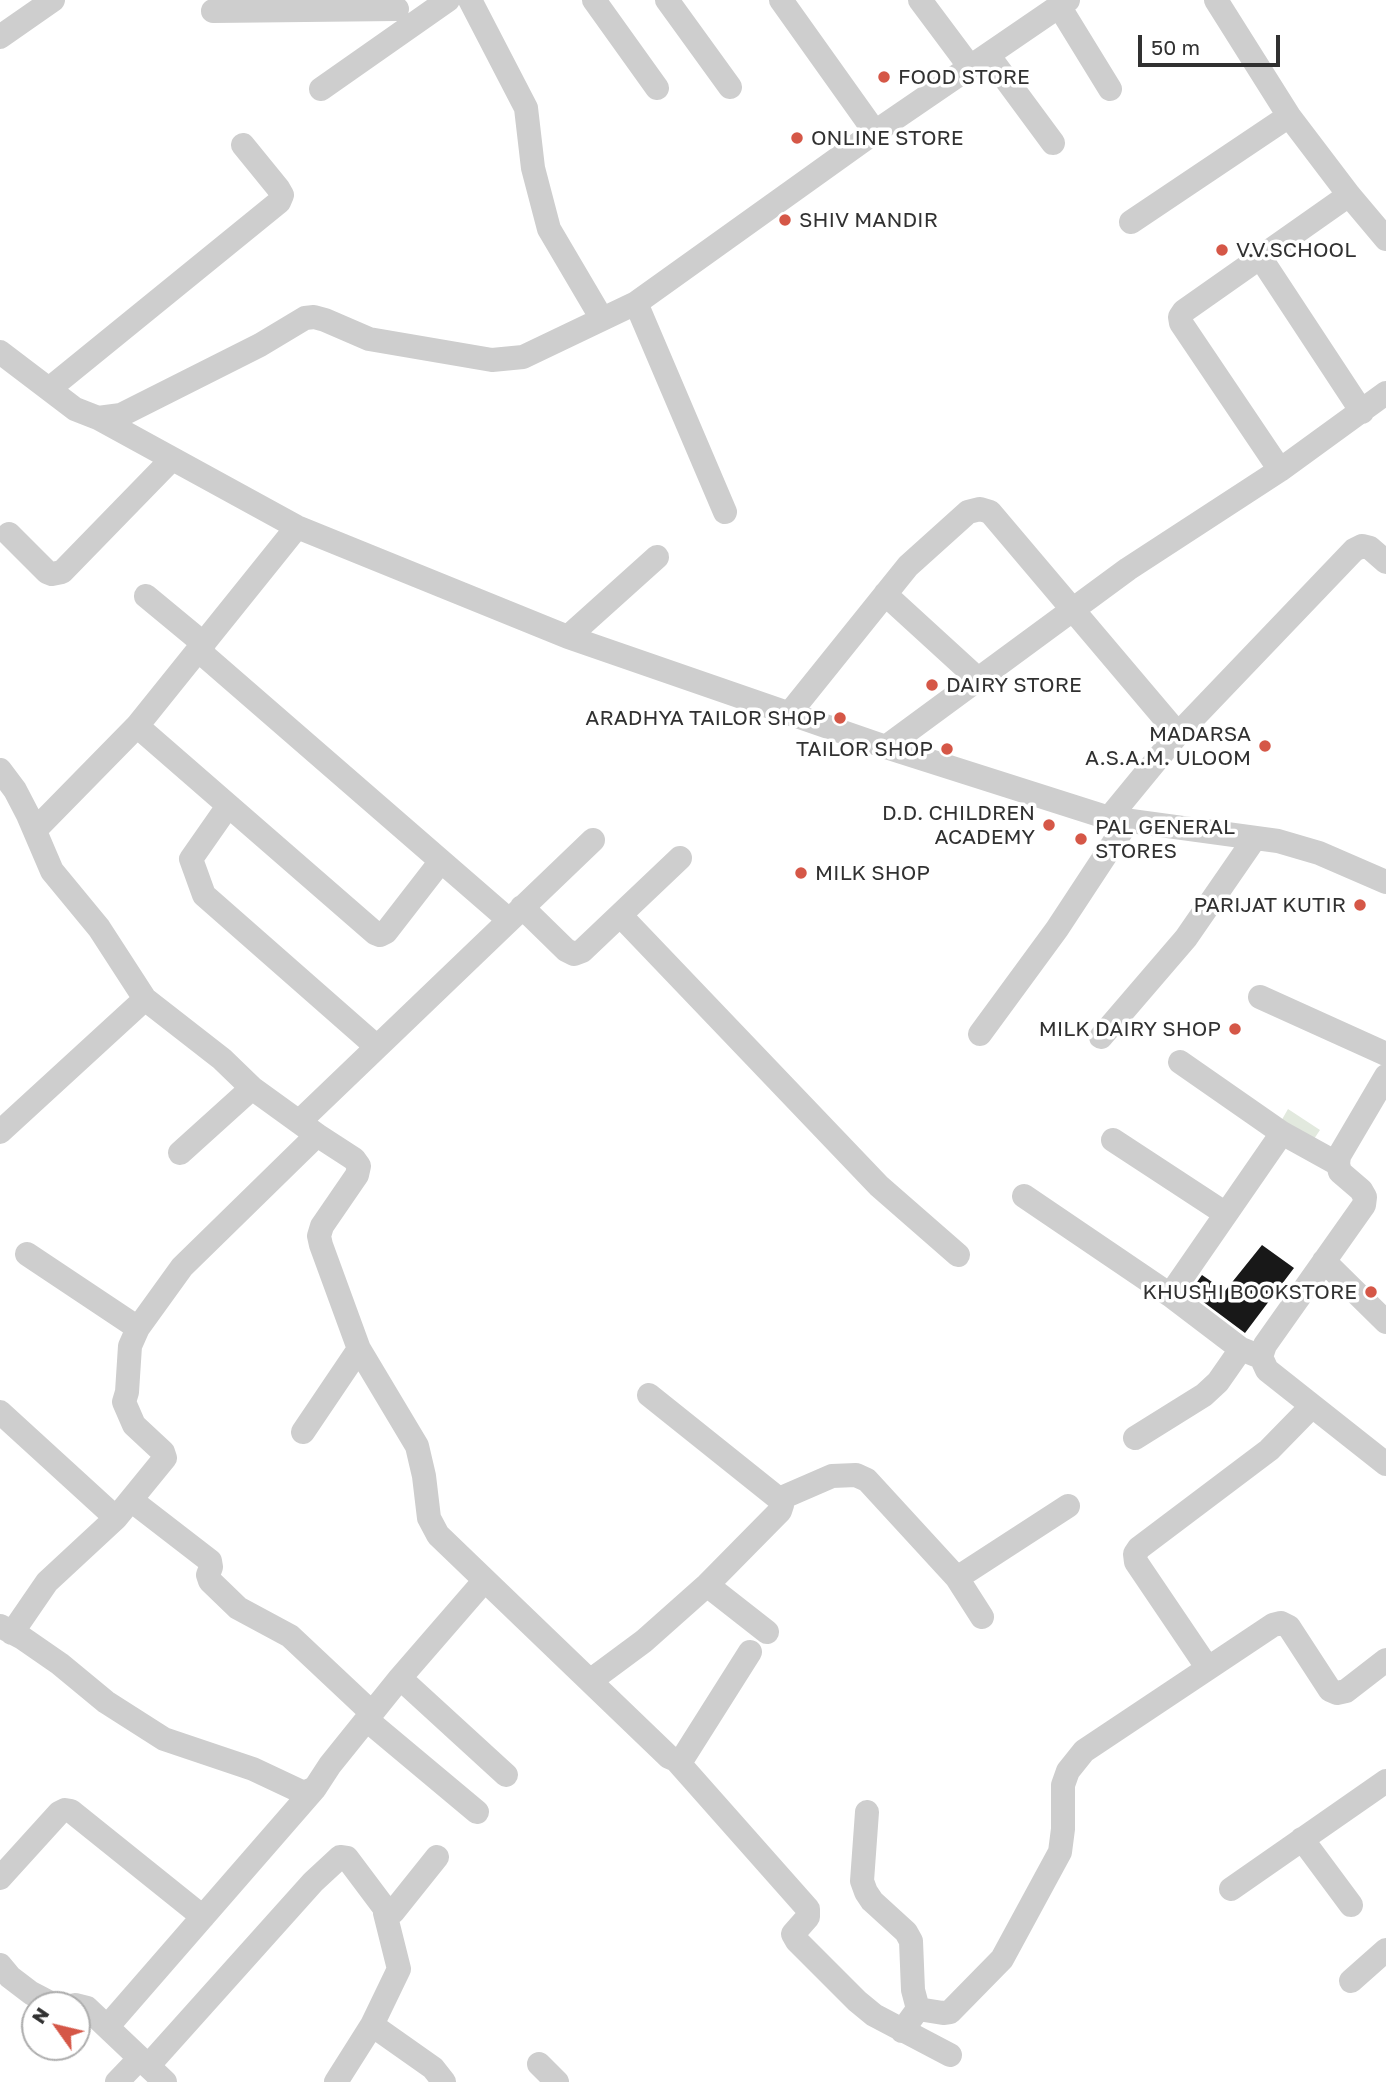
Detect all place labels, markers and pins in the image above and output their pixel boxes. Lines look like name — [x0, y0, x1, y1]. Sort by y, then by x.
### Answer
place label: FOOD STORE — [898, 64, 1030, 90]
marker: FOOD STORE — [876, 69, 892, 85]
place label: ONLINE STORE — [811, 125, 964, 151]
marker: ONLINE STORE — [789, 130, 805, 146]
place label: SHIV MANDIR — [799, 207, 938, 233]
marker: SHIV MANDIR — [777, 212, 793, 228]
place label: V.V.SCHOOL — [1236, 237, 1356, 263]
marker: V.V.SCHOOL — [1214, 242, 1230, 258]
place label: DAIRY STORE — [946, 672, 1082, 698]
marker: DAIRY STORE — [924, 677, 940, 693]
place label: ARADHYA TAILOR SHOP — [585, 705, 826, 731]
marker: ARADHYA TAILOR SHOP — [832, 710, 848, 726]
place label: MADARSA A.S.A.M. ULOOM — [1085, 721, 1251, 771]
place label: TAILOR SHOP — [796, 736, 933, 762]
marker: MADARSA A.S.A.M. ULOOM — [1257, 738, 1273, 754]
marker: TAILOR SHOP — [939, 741, 955, 757]
place label: D.D. CHILDREN ACADEMY — [882, 800, 1035, 850]
place label: PAL GENERAL STORES — [1095, 814, 1235, 864]
marker: D.D. CHILDREN ACADEMY — [1041, 817, 1057, 833]
marker: PAL GENERAL STORES — [1073, 831, 1089, 847]
place label: MILK SHOP — [815, 860, 930, 886]
marker: MILK SHOP — [793, 865, 809, 881]
place label: PARIJAT KUTIR — [1194, 892, 1346, 918]
marker: PARIJAT KUTIR — [1352, 897, 1368, 913]
place label: MILK DAIRY SHOP — [1039, 1016, 1221, 1042]
marker: MILK DAIRY SHOP — [1227, 1021, 1243, 1037]
place label: KHUSHI BOOKSTORE — [1142, 1279, 1357, 1305]
marker: KHUSHI BOOKSTORE — [1363, 1284, 1379, 1300]

